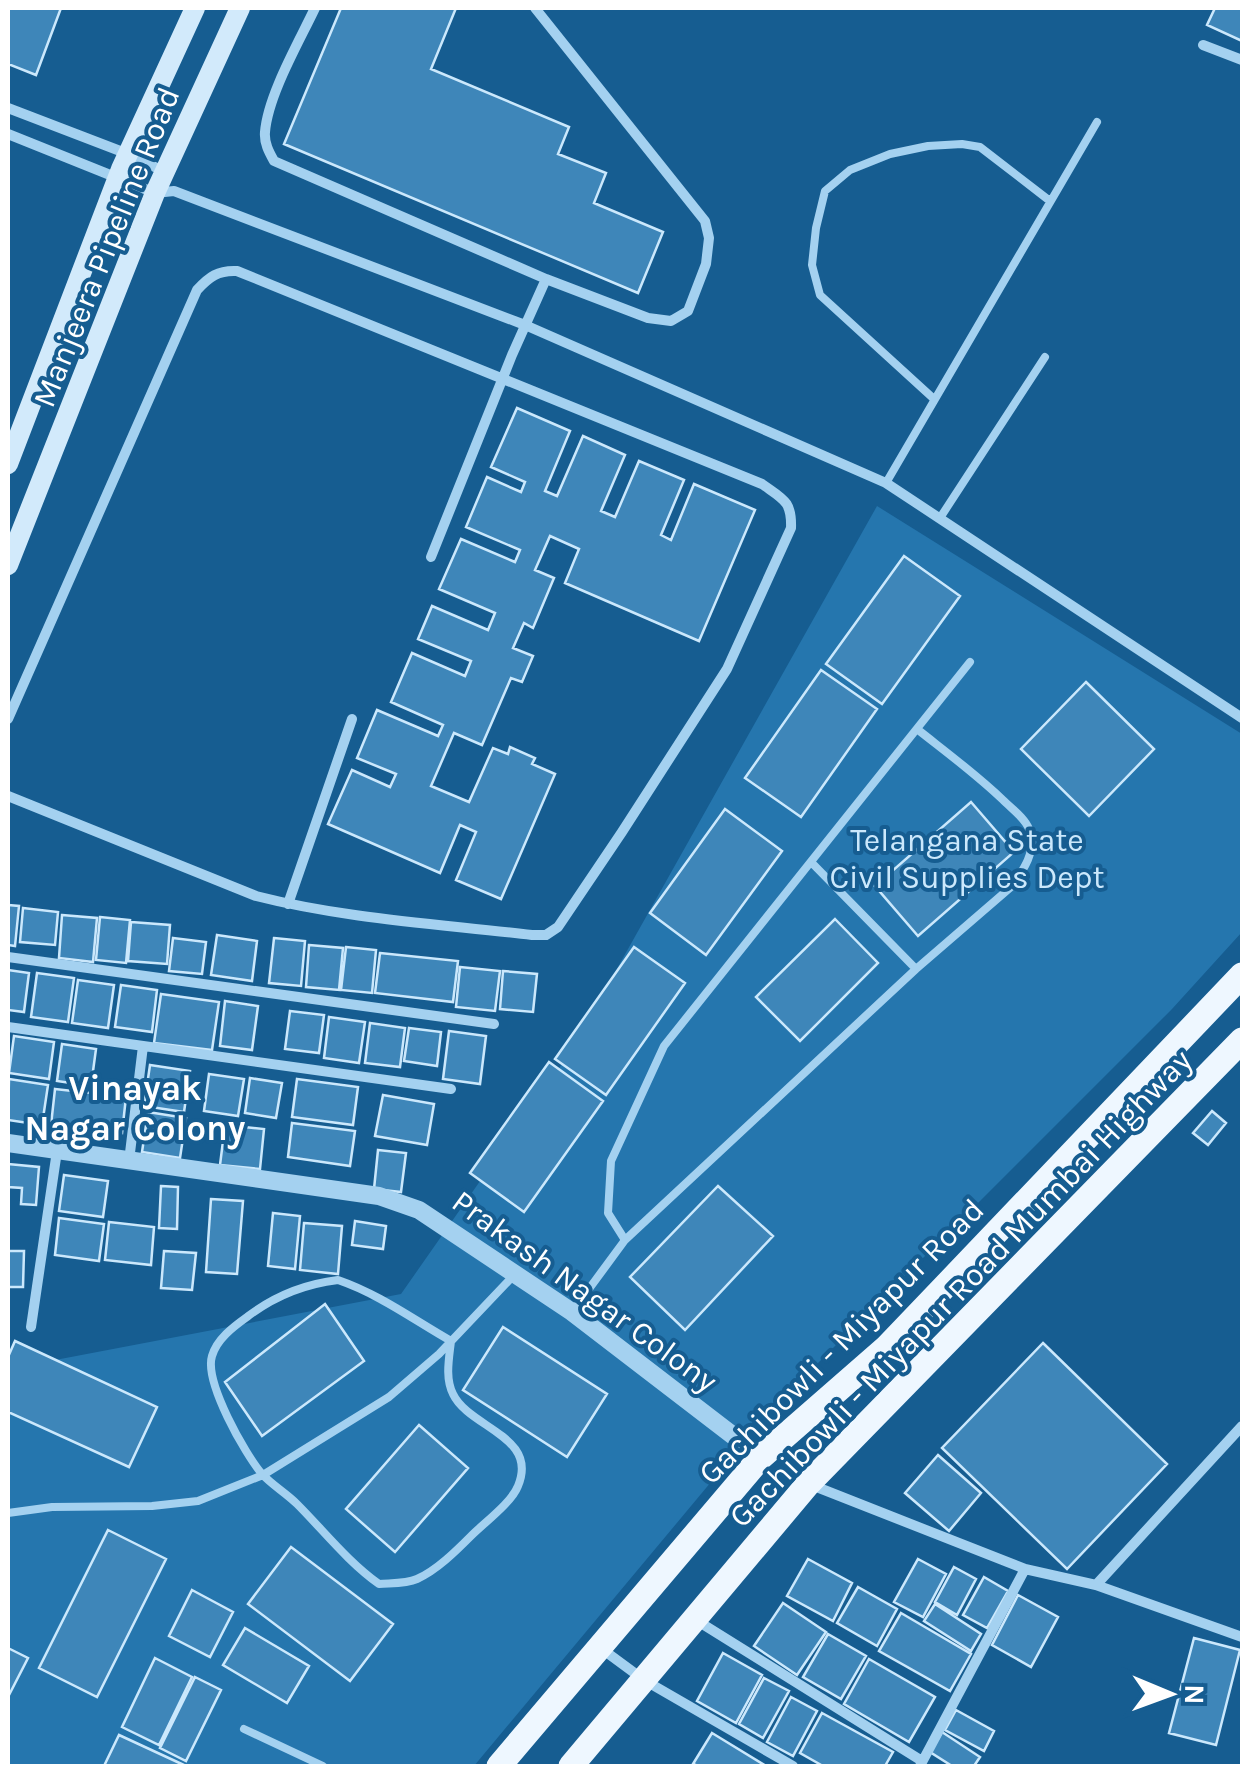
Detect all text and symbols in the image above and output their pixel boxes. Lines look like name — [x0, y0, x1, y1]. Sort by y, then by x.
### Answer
street label: Manjeera Pipeline Road — [25, 82, 188, 412]
park label: Telangana State Civil Supplies Dept — [829, 822, 1105, 896]
street label: Gachibowli - Miyapur Road Mumbai Highway — [720, 1041, 1200, 1535]
district label: Vinayak Nagar Colony — [25, 1068, 246, 1150]
street label: Prakash Nagar Colony — [445, 1183, 724, 1400]
street label: Gachibowli - Miyapur Road — [690, 1190, 992, 1492]
north arrow — [1120, 1644, 1220, 1744]
text: N — [1178, 1684, 1211, 1705]

